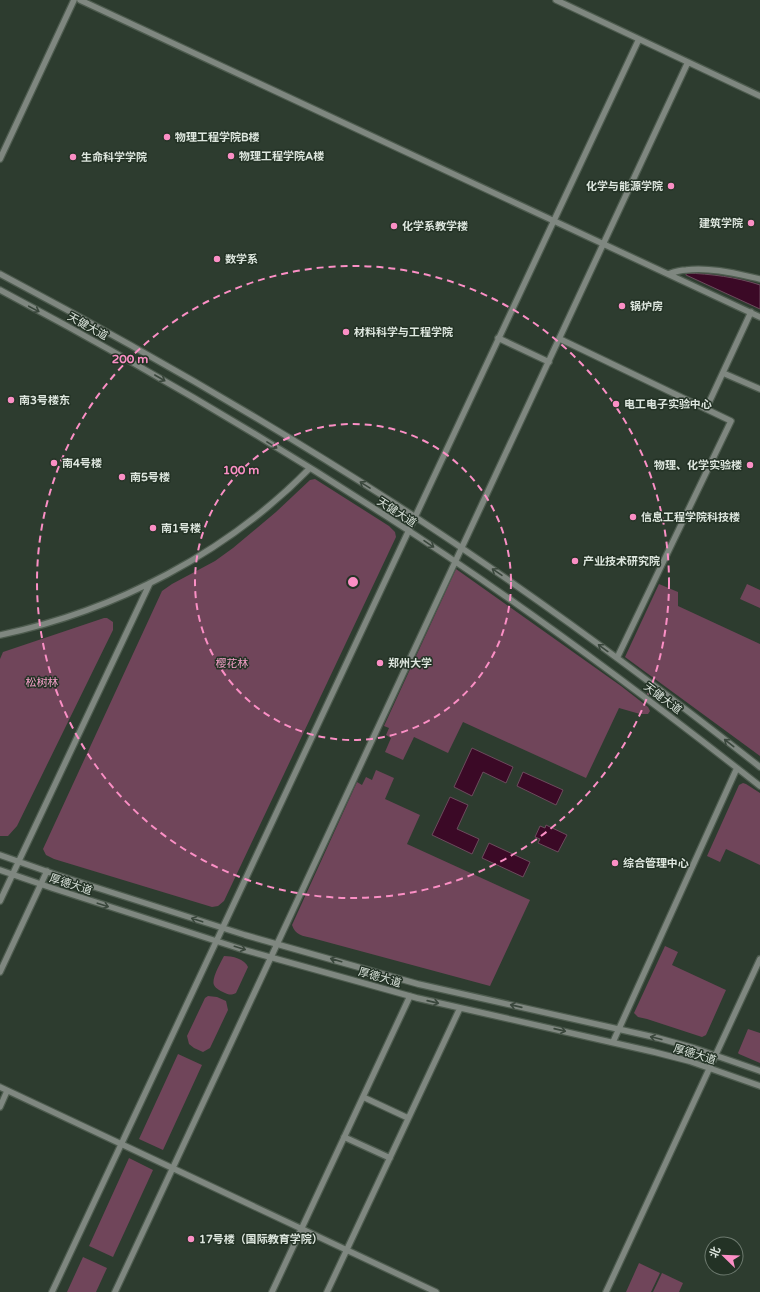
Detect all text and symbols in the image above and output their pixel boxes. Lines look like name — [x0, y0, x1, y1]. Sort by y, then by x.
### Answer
place label: 物理工程学院B楼 — [175, 131, 260, 144]
marker: 物理工程学院B楼 — [162, 132, 172, 142]
place label: 物理工程学院A楼 — [239, 150, 324, 163]
place label: 生命科学学院 — [81, 151, 147, 164]
marker: 物理工程学院A楼 — [226, 151, 236, 161]
marker: 生命科学学院 — [68, 152, 78, 162]
place label: 化学与能源学院 — [586, 180, 663, 193]
marker: 化学与能源学院 — [666, 181, 676, 191]
place label: 建筑学院 — [699, 217, 743, 230]
marker: 建筑学院 — [746, 218, 756, 228]
place label: 化学系教学楼 — [402, 220, 468, 233]
marker: 化学系教学楼 — [389, 221, 399, 231]
place label: 数学系 — [225, 253, 258, 266]
marker: 数学系 — [212, 254, 222, 264]
place label: 锅炉房 — [630, 300, 663, 313]
marker: 锅炉房 — [617, 301, 627, 311]
one-way arrow — [28, 305, 40, 313]
street label: 天健大道 — [65, 310, 110, 343]
place label: 材料科学与工程学院 — [354, 326, 453, 339]
marker: 材料科学与工程学院 — [341, 327, 351, 337]
text: 200 m — [112, 352, 148, 366]
one-way arrow — [154, 375, 166, 383]
place label: 南3号楼东 — [19, 394, 70, 407]
marker: 南3号楼东 — [6, 395, 16, 405]
place label: 电工电子实验中心 — [624, 398, 712, 411]
marker: 电工电子实验中心 — [611, 399, 621, 409]
one-way arrow — [266, 441, 277, 449]
place label: 南4号楼 — [62, 457, 102, 470]
marker: 南4号楼 — [49, 458, 59, 468]
place label: 物理、化学实验楼 — [654, 459, 742, 472]
marker: 物理、化学实验楼 — [745, 460, 755, 470]
text: 100 m — [223, 463, 259, 477]
place label: 南5号楼 — [130, 471, 170, 484]
marker: 南5号楼 — [117, 472, 127, 482]
one-way arrow — [359, 481, 371, 489]
street label: 天健大道 — [375, 495, 419, 530]
place label: 信息工程学院科技楼 — [641, 511, 740, 524]
marker: 信息工程学院科技楼 — [628, 512, 638, 522]
place label: 南1号楼 — [161, 522, 201, 535]
marker: 南1号楼 — [148, 523, 158, 533]
one-way arrow — [423, 540, 434, 548]
place label: 产业技术研究院 — [583, 555, 660, 568]
marker: 产业技术研究院 — [570, 556, 580, 566]
one-way arrow — [492, 568, 503, 576]
centre of rings — [346, 575, 360, 589]
one-way arrow — [598, 644, 609, 652]
park label: 樱花林 — [216, 657, 249, 670]
place label: 郑州大学 — [388, 657, 432, 670]
marker: 郑州大学 — [375, 658, 385, 668]
park label: 松树林 — [26, 676, 59, 689]
street label: 天健大道 — [641, 680, 684, 717]
one-way arrow — [724, 739, 735, 747]
place label: 综合管理中心 — [623, 857, 689, 870]
marker: 综合管理中心 — [610, 858, 620, 868]
street label: 厚德大道 — [48, 871, 94, 897]
one-way arrow — [97, 902, 110, 909]
one-way arrow — [191, 916, 204, 923]
one-way arrow — [234, 945, 247, 952]
one-way arrow — [329, 956, 342, 963]
street label: 厚德大道 — [357, 965, 403, 990]
one-way arrow — [426, 998, 439, 1006]
one-way arrow — [510, 1001, 523, 1009]
one-way arrow — [553, 1027, 566, 1035]
one-way arrow — [650, 1033, 663, 1041]
street label: 厚德大道 — [672, 1042, 718, 1067]
place label: 17号楼（国际教育学院） — [199, 1233, 323, 1246]
marker: 17号楼（国际教育学院） — [186, 1234, 196, 1244]
north arrow — [704, 1236, 744, 1276]
text: 北 — [707, 1245, 723, 1260]

